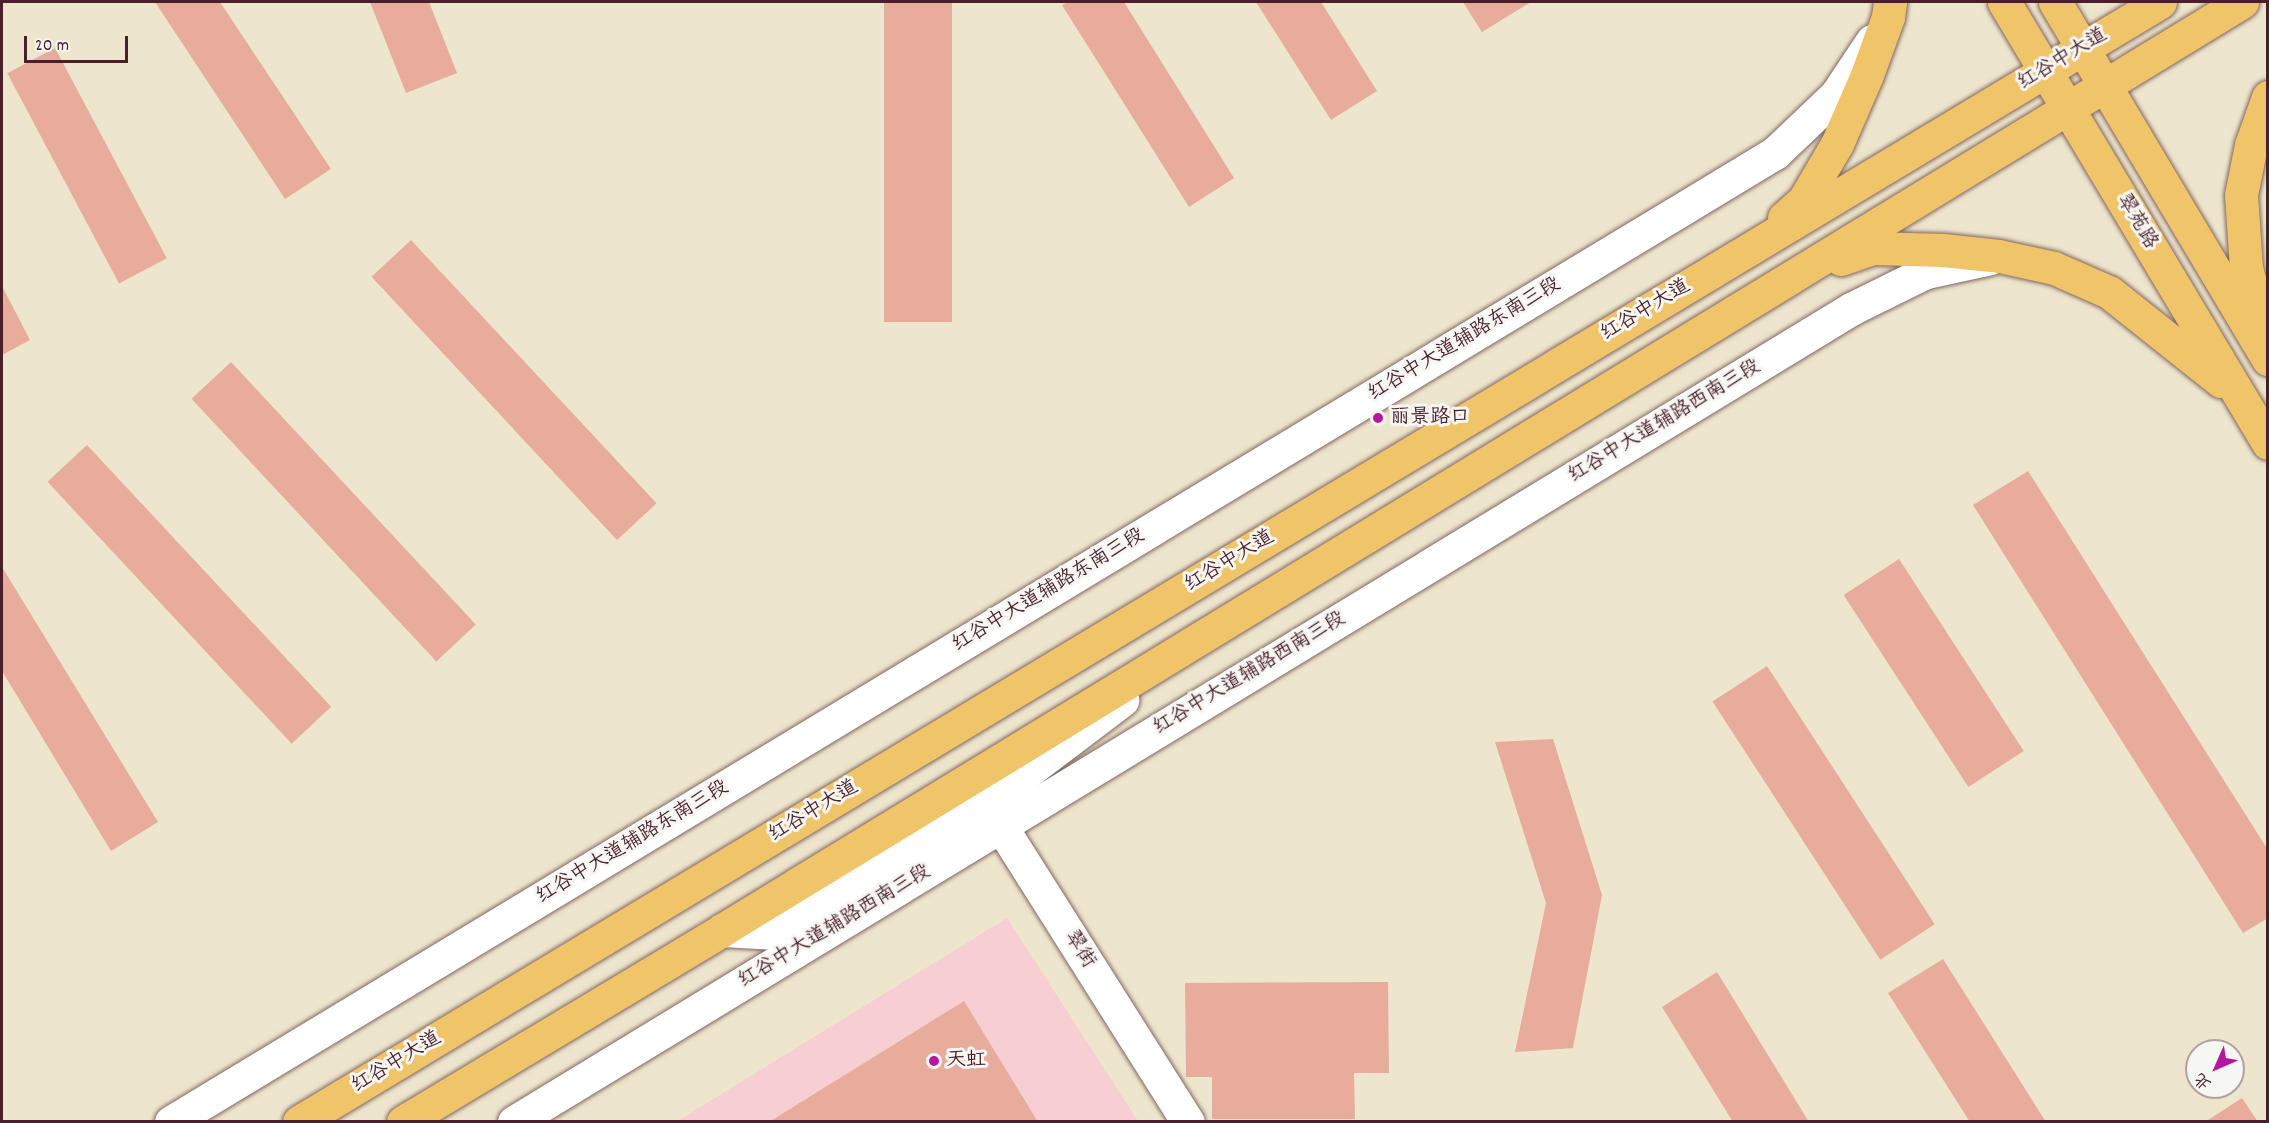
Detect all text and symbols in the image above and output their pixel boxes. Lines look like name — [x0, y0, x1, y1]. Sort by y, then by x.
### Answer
scale bar — [27, 24, 130, 62]
street label: 红谷中大道 — [2014, 24, 2112, 96]
text: 20 m — [35, 34, 69, 59]
street label: 翠苑路 — [2110, 190, 2162, 254]
street label: 红谷中大道辅路东南三段 — [1365, 273, 1565, 407]
street label: 红谷中大道 — [1597, 275, 1695, 347]
street label: 红谷中大道辅路西南三段 — [1565, 355, 1765, 489]
place label: 丽景路口 — [1390, 406, 1470, 430]
marker: 丽景路口 — [1371, 411, 1385, 425]
street label: 红谷中大道辅路东南三段 — [949, 524, 1149, 658]
street label: 红谷中大道 — [1181, 526, 1279, 598]
street label: 红谷中大道辅路西南三段 — [1150, 607, 1350, 741]
street label: 红谷中大道辅路东南三段 — [533, 776, 733, 910]
street label: 红谷中大道 — [765, 776, 863, 848]
street label: 红谷中大道辅路西南三段 — [735, 860, 935, 994]
street label: 翠街 — [1058, 927, 1100, 973]
street label: 红谷中大道 — [348, 1027, 446, 1099]
north arrow — [2185, 1039, 2245, 1099]
place label: 天虹 — [946, 1049, 986, 1073]
marker: 天虹 — [927, 1054, 941, 1068]
text: 北 — [2190, 1067, 2217, 1094]

